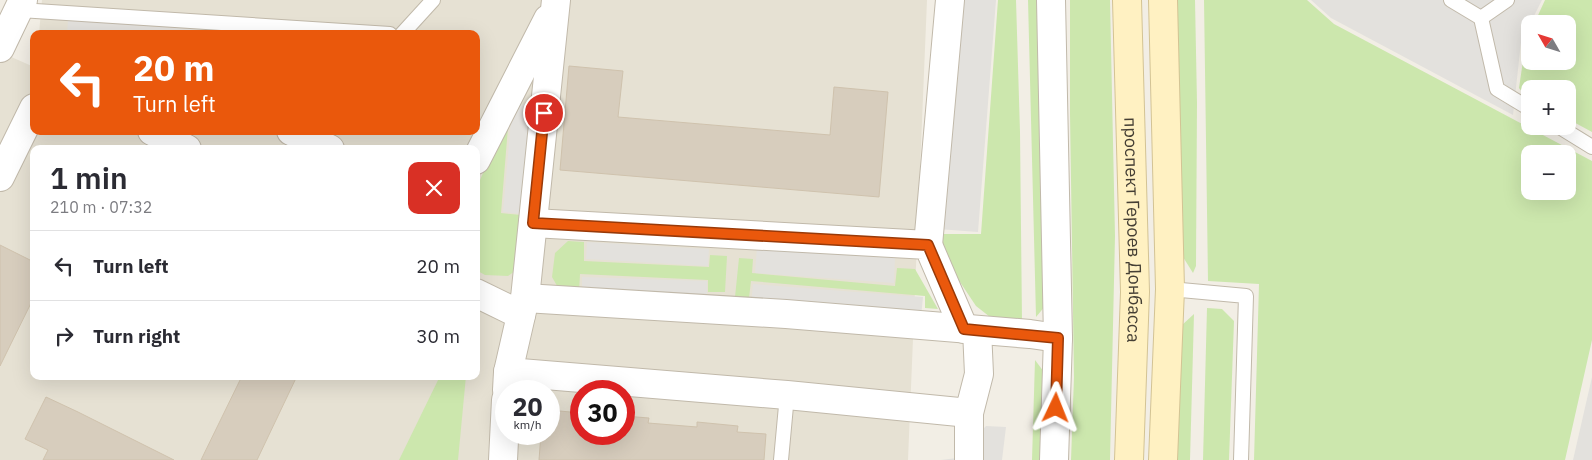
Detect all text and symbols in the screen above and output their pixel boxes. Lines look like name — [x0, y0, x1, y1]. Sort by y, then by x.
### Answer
north arrow — [1521, 15, 1576, 70]
map controls — [1521, 15, 1576, 200]
text: 20 m — [133, 45, 215, 91]
icon: left — [50, 50, 115, 115]
button: + — [1521, 80, 1576, 135]
text: Turn left — [133, 89, 216, 118]
pin — [523, 92, 565, 134]
icon: arrive — [530, 99, 558, 127]
street label: проспект Героев Донбасса — [1119, 117, 1147, 344]
button: − — [1521, 145, 1576, 200]
text: 1 min — [50, 158, 128, 197]
button: close — [408, 162, 460, 214]
text: 210 m · 07:32 — [50, 197, 152, 217]
icon: left — [50, 252, 78, 280]
text: Turn left — [93, 254, 169, 278]
text: 20 m — [416, 254, 460, 278]
icon: right — [50, 322, 78, 350]
text: Turn right — [93, 324, 180, 348]
text: 30 m — [416, 324, 460, 348]
speed limit sign: 30 — [570, 380, 635, 445]
position arrow — [1029, 381, 1081, 433]
text: 20 — [512, 390, 543, 423]
text: km/h — [513, 417, 542, 432]

